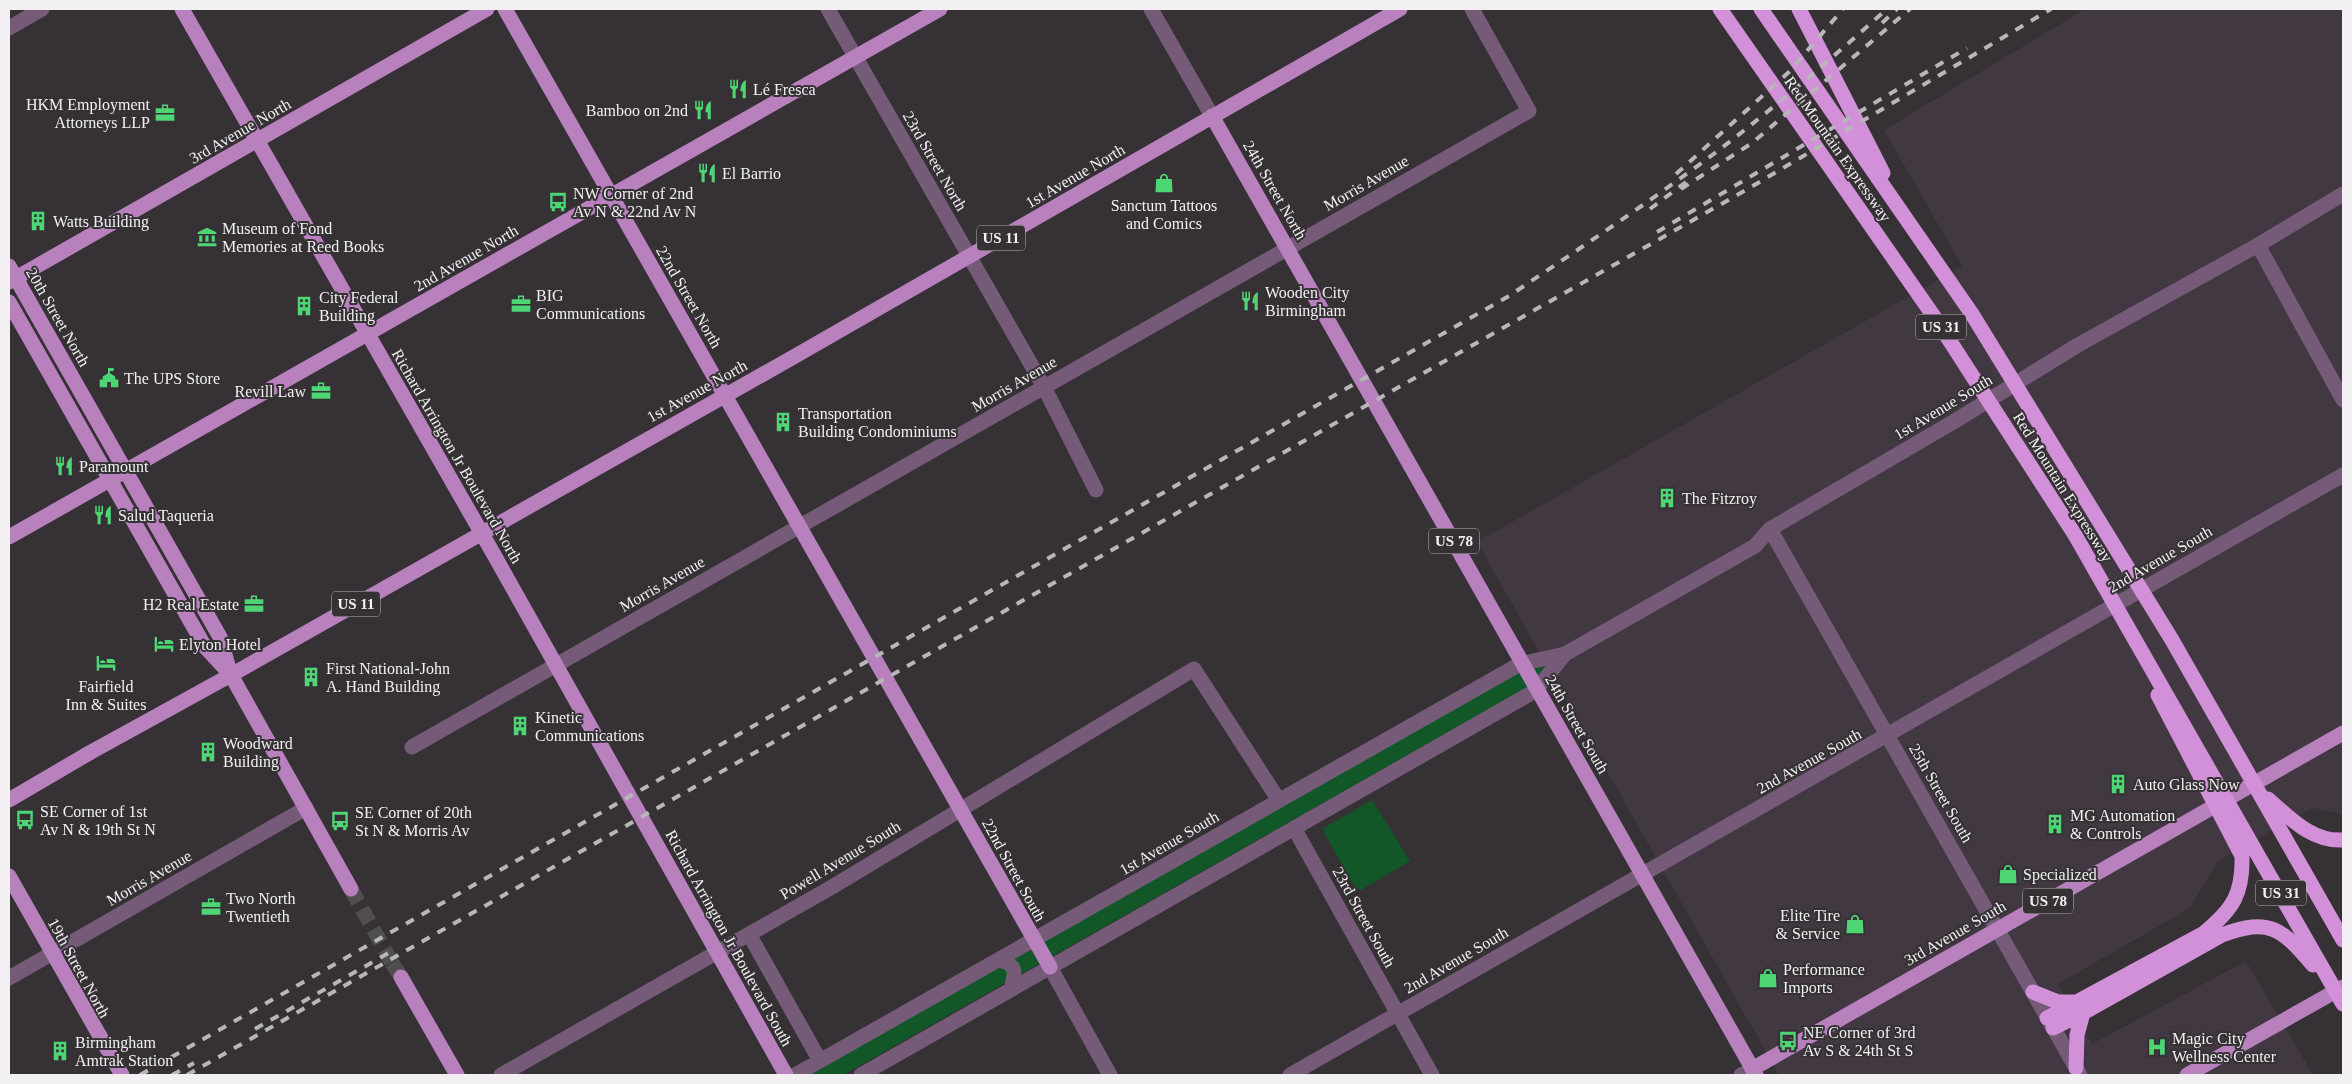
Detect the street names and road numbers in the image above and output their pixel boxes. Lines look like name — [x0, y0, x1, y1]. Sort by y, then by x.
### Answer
street label: Red Mountain Expressway — [1781, 73, 1895, 225]
street label: 3rd Avenue North — [186, 95, 294, 167]
street label: 23rd Street North — [900, 108, 970, 214]
street label: 24th Street North — [1240, 138, 1310, 242]
street label: 1st Avenue North — [1022, 141, 1128, 211]
street label: Morris Avenue — [1321, 152, 1411, 214]
street label: 2nd Avenue North — [411, 221, 521, 295]
road number: US 11 — [977, 226, 1025, 250]
street label: 22nd Street North — [653, 243, 725, 351]
street label: 20th Street North — [23, 265, 93, 369]
road number: US 31 — [1916, 314, 1966, 340]
street label: Richard Arrington Jr Boulevard North — [388, 346, 525, 567]
street label: Morris Avenue — [969, 353, 1059, 415]
street label: 1st Avenue North — [644, 356, 750, 426]
street label: 1st Avenue South — [1891, 371, 1995, 443]
street label: Red Mountain Expressway — [2009, 409, 2116, 566]
street label: 2nd Avenue South — [2105, 522, 2215, 596]
road number: US 78 — [1429, 528, 1479, 554]
street label: Morris Avenue — [617, 553, 707, 615]
road number: US 11 — [332, 592, 380, 616]
street label: 24th Street South — [1542, 672, 1612, 776]
street label: 2nd Avenue South — [1754, 725, 1864, 797]
street label: 25th Street South — [1906, 741, 1976, 845]
street label: 1st Avenue South — [1116, 808, 1222, 878]
street label: 22nd Street South — [979, 816, 1049, 924]
street label: Powell Avenue South — [777, 817, 903, 903]
street label: Richard Arrington Jr Boulevard South — [661, 827, 796, 1049]
street label: Morris Avenue — [104, 847, 194, 909]
street label: 23rd Street South — [1329, 864, 1399, 970]
road number: US 31 — [2256, 880, 2306, 906]
road number: US 78 — [2023, 888, 2073, 914]
street label: 3rd Avenue South — [1901, 897, 2009, 969]
street label: 19th Street North — [45, 915, 113, 1021]
street label: 2nd Avenue South — [1401, 923, 1511, 997]

